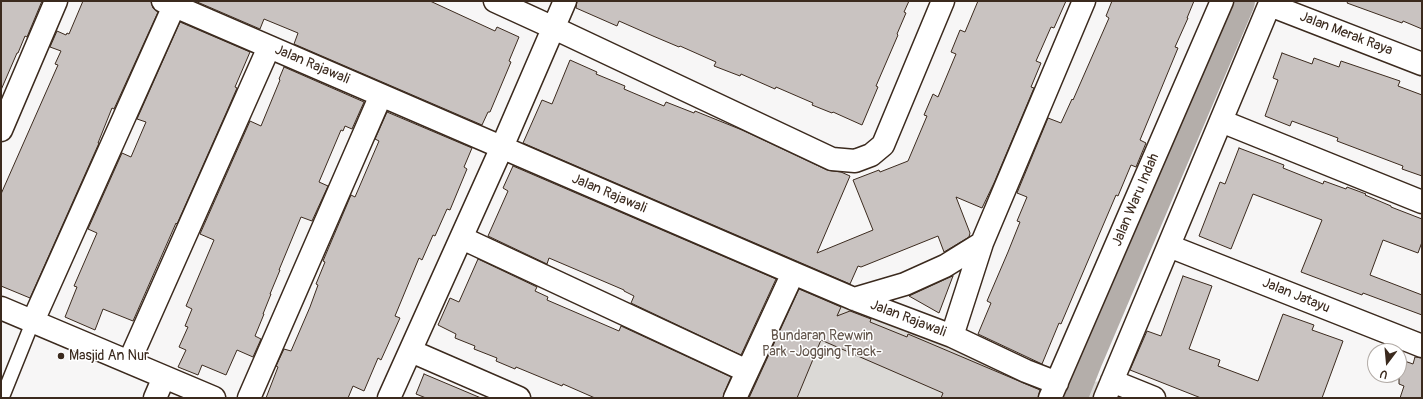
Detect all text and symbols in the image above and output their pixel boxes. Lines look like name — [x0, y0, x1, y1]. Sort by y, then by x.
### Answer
street label: Jalan Merak Raya — [1297, 9, 1395, 59]
street label: Jalan Rajawali — [272, 42, 352, 88]
street label: Jalan Waru Indah — [1109, 151, 1163, 249]
street label: Jalan Rajawali — [569, 171, 649, 217]
street label: Jalan Jatayu — [1260, 275, 1332, 317]
street label: Jalan Rajawali — [868, 297, 948, 341]
park label: Bundaran Rewwin Park -Jogging Track- — [762, 328, 882, 360]
north arrow — [1367, 343, 1407, 383]
place label: Masjid An Nur — [69, 348, 149, 364]
marker: Masjid An Nur — [56, 351, 66, 361]
text: U — [1379, 367, 1389, 381]

